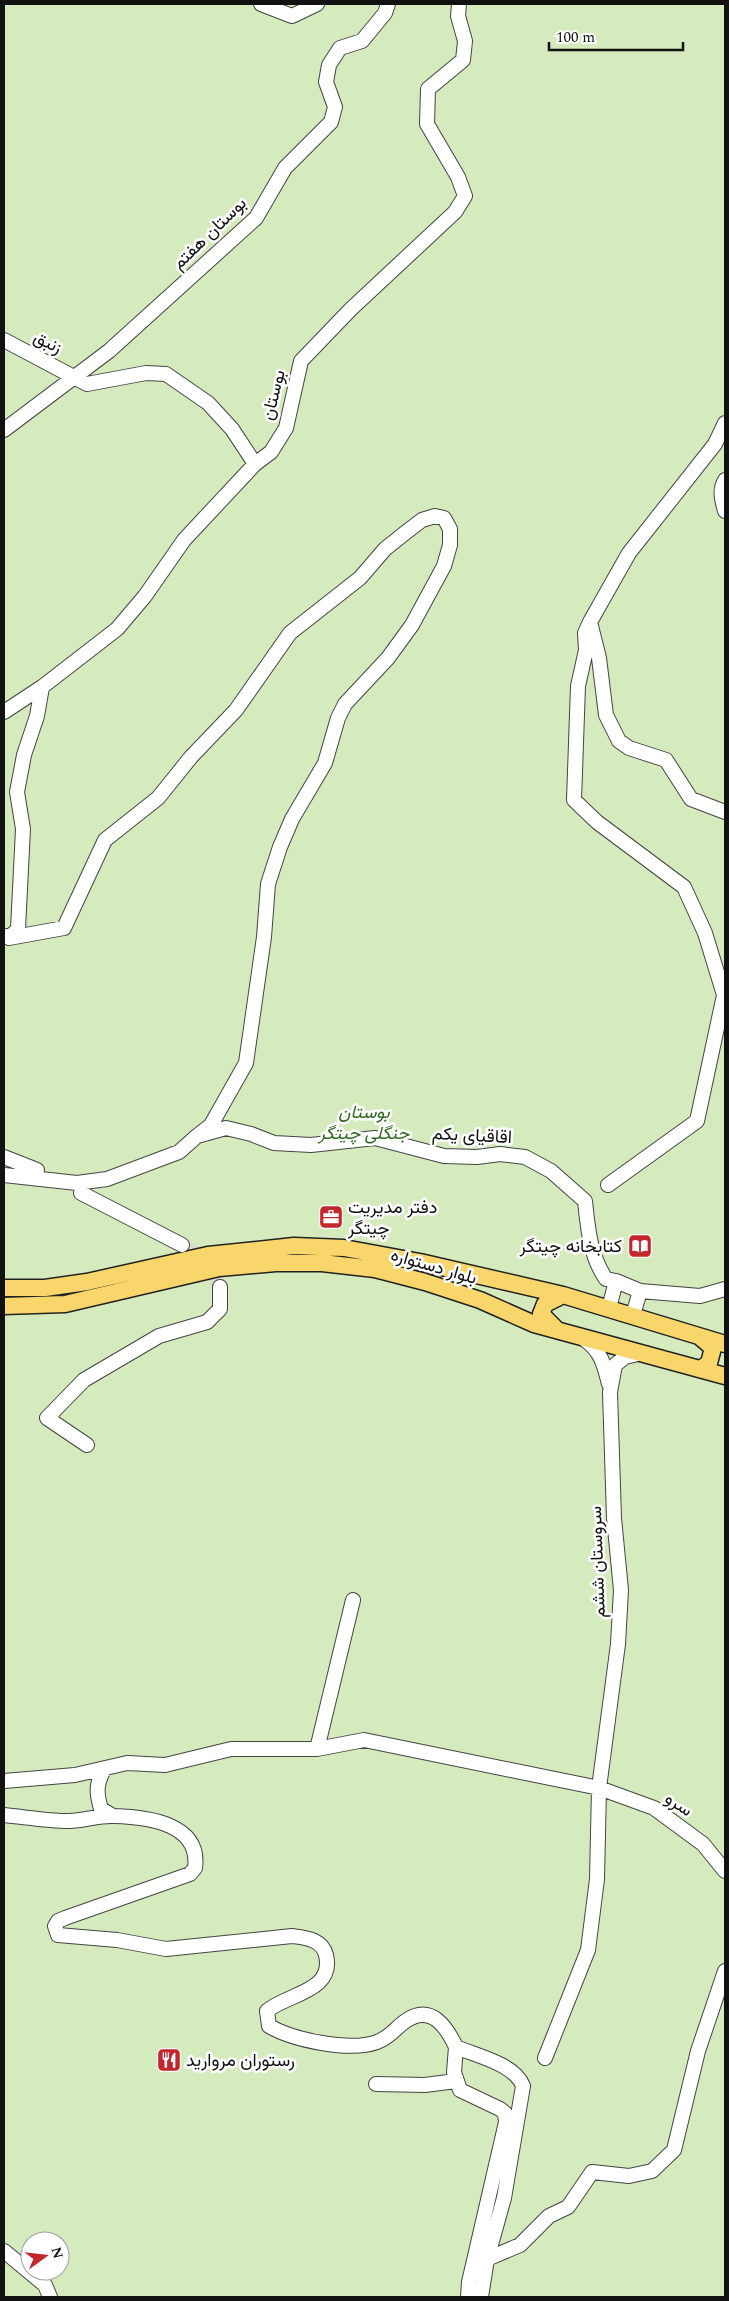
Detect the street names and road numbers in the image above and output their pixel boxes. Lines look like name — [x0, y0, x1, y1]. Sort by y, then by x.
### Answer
street label: بوستان هفتم — [166, 191, 253, 276]
street label: زنبق — [29, 324, 67, 361]
street label: بوستان — [254, 367, 293, 423]
street label: اقاقیای یکم — [431, 1120, 513, 1151]
street label: بلوار دستواره — [388, 1241, 480, 1292]
street label: سروستان ششم — [582, 1505, 613, 1619]
street label: سرو — [659, 1785, 698, 1824]

